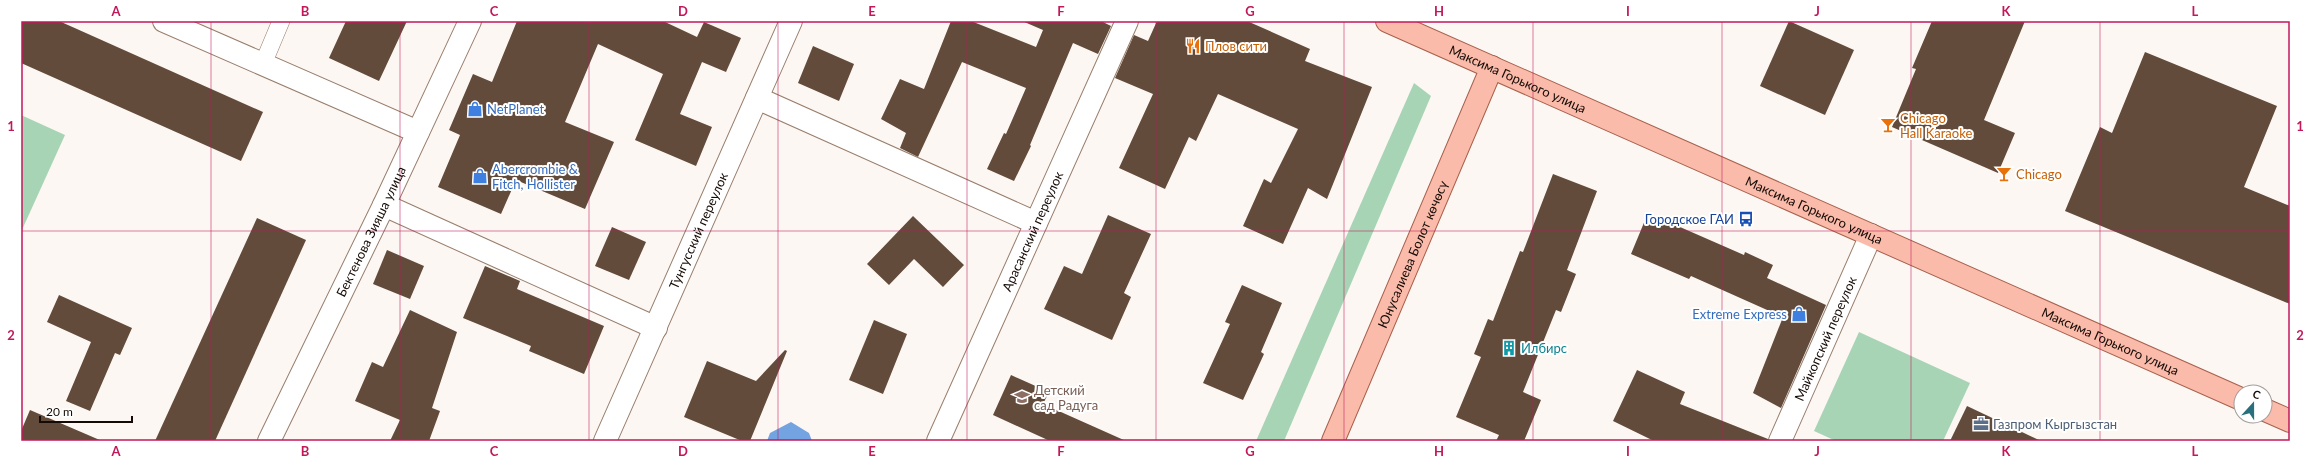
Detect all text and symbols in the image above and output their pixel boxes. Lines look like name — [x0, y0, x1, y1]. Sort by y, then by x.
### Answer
text: A — [110, 3, 121, 19]
text: B — [301, 3, 310, 19]
text: C — [490, 3, 499, 19]
text: D — [678, 3, 688, 19]
text: E — [868, 3, 876, 19]
text: F — [1057, 3, 1065, 19]
text: G — [1245, 3, 1255, 19]
text: H — [1434, 3, 1444, 19]
text: I — [1626, 3, 1630, 19]
text: J — [1814, 3, 1820, 19]
text: K — [2002, 3, 2012, 19]
text: L — [2192, 3, 2199, 19]
restaurant icon: Плов сити — [1184, 37, 1202, 55]
place label: Плов сити — [1205, 38, 1267, 54]
street label: Максима Горького улица — [1447, 42, 1589, 116]
shop icon: NetPlanet — [466, 100, 484, 118]
place label: NetPlanet — [487, 101, 545, 117]
place label: Chicago Hall Karaoke — [1900, 110, 1972, 141]
bar icon: Chicago Hall Karaoke — [1879, 116, 1897, 134]
text: 1 — [7, 118, 15, 134]
text: 1 — [2296, 118, 2304, 134]
place label: Abercrombie & Fitch, Hollister — [492, 161, 579, 192]
street label: Бектенова Зияша улица — [333, 164, 409, 299]
bar icon: Chicago — [1995, 165, 2013, 183]
place label: Chicago — [2016, 166, 2062, 182]
shop icon: Abercrombie & Fitch, Hollister — [471, 167, 489, 185]
street label: Арасанский переулок — [998, 169, 1066, 294]
street label: Тунгусский переулок — [665, 170, 731, 291]
street label: Максима Горького улица — [1743, 173, 1885, 247]
street label: Юнусалиева Болот көчөсү — [1374, 178, 1451, 330]
bus stop icon: Городское ГАИ — [1737, 210, 1755, 228]
place label: Городское ГАИ — [1645, 211, 1734, 227]
street label: Майкопский переулок — [1791, 274, 1860, 403]
street label: Максима Горького улица — [2039, 304, 2181, 378]
shop icon: Extreme Express — [1790, 305, 1808, 323]
place label: Extreme Express — [1692, 306, 1787, 322]
text: 2 — [7, 327, 15, 343]
text: 2 — [2296, 327, 2304, 343]
building icon: Илбирс — [1500, 339, 1518, 357]
place label: Илбирс — [1521, 340, 1567, 356]
place label: Детский сад Радуга — [1034, 382, 1098, 413]
north arrow — [2233, 384, 2273, 424]
text: С — [2251, 387, 2263, 402]
school or university icon: Детский сад Радуга — [1013, 388, 1031, 406]
scale bar — [40, 398, 132, 424]
text: 20 m — [46, 404, 73, 419]
office icon: Газпром Кыргызстан — [1972, 415, 1990, 433]
place label: Газпром Кыргызстан — [1993, 416, 2117, 432]
text: A — [110, 443, 121, 459]
text: B — [301, 443, 310, 459]
text: C — [490, 443, 499, 459]
text: D — [678, 443, 688, 459]
text: E — [868, 443, 876, 459]
text: F — [1057, 443, 1065, 459]
text: G — [1245, 443, 1255, 459]
text: H — [1434, 443, 1444, 459]
text: I — [1626, 443, 1630, 459]
text: J — [1814, 443, 1820, 459]
text: K — [2002, 443, 2012, 459]
text: L — [2192, 443, 2199, 459]

